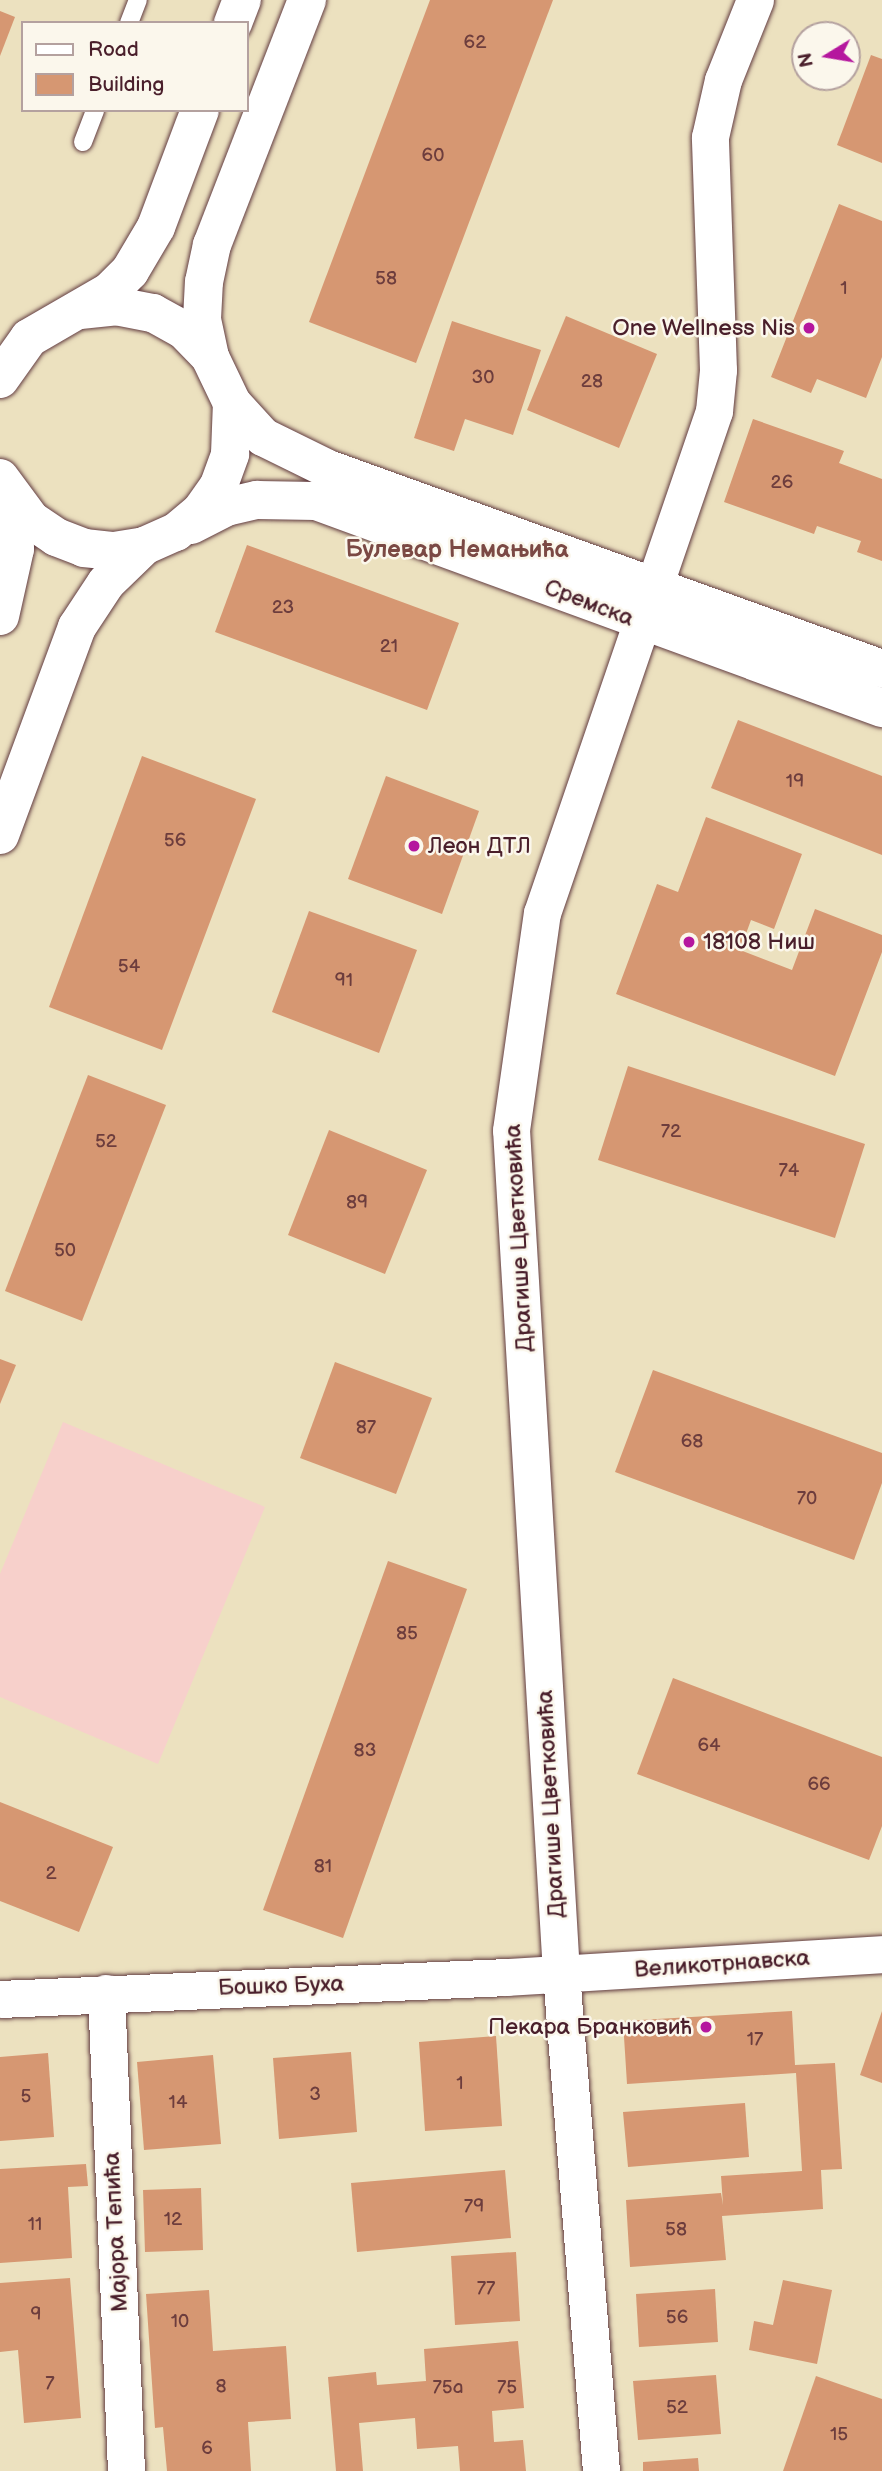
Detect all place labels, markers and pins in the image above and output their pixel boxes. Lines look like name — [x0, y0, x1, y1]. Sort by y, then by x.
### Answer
place label: One Wellness Nis — [611, 314, 795, 342]
marker: One Wellness Nis — [801, 320, 817, 336]
place label: Леон ДТЛ — [428, 832, 531, 860]
marker: Леон ДТЛ — [406, 838, 422, 854]
place label: 18108 Ниш — [703, 928, 815, 956]
marker: 18108 Ниш — [681, 934, 697, 950]
place label: Пекара Бранковић — [488, 2013, 692, 2041]
marker: Пекара Бранковић — [698, 2019, 714, 2035]

